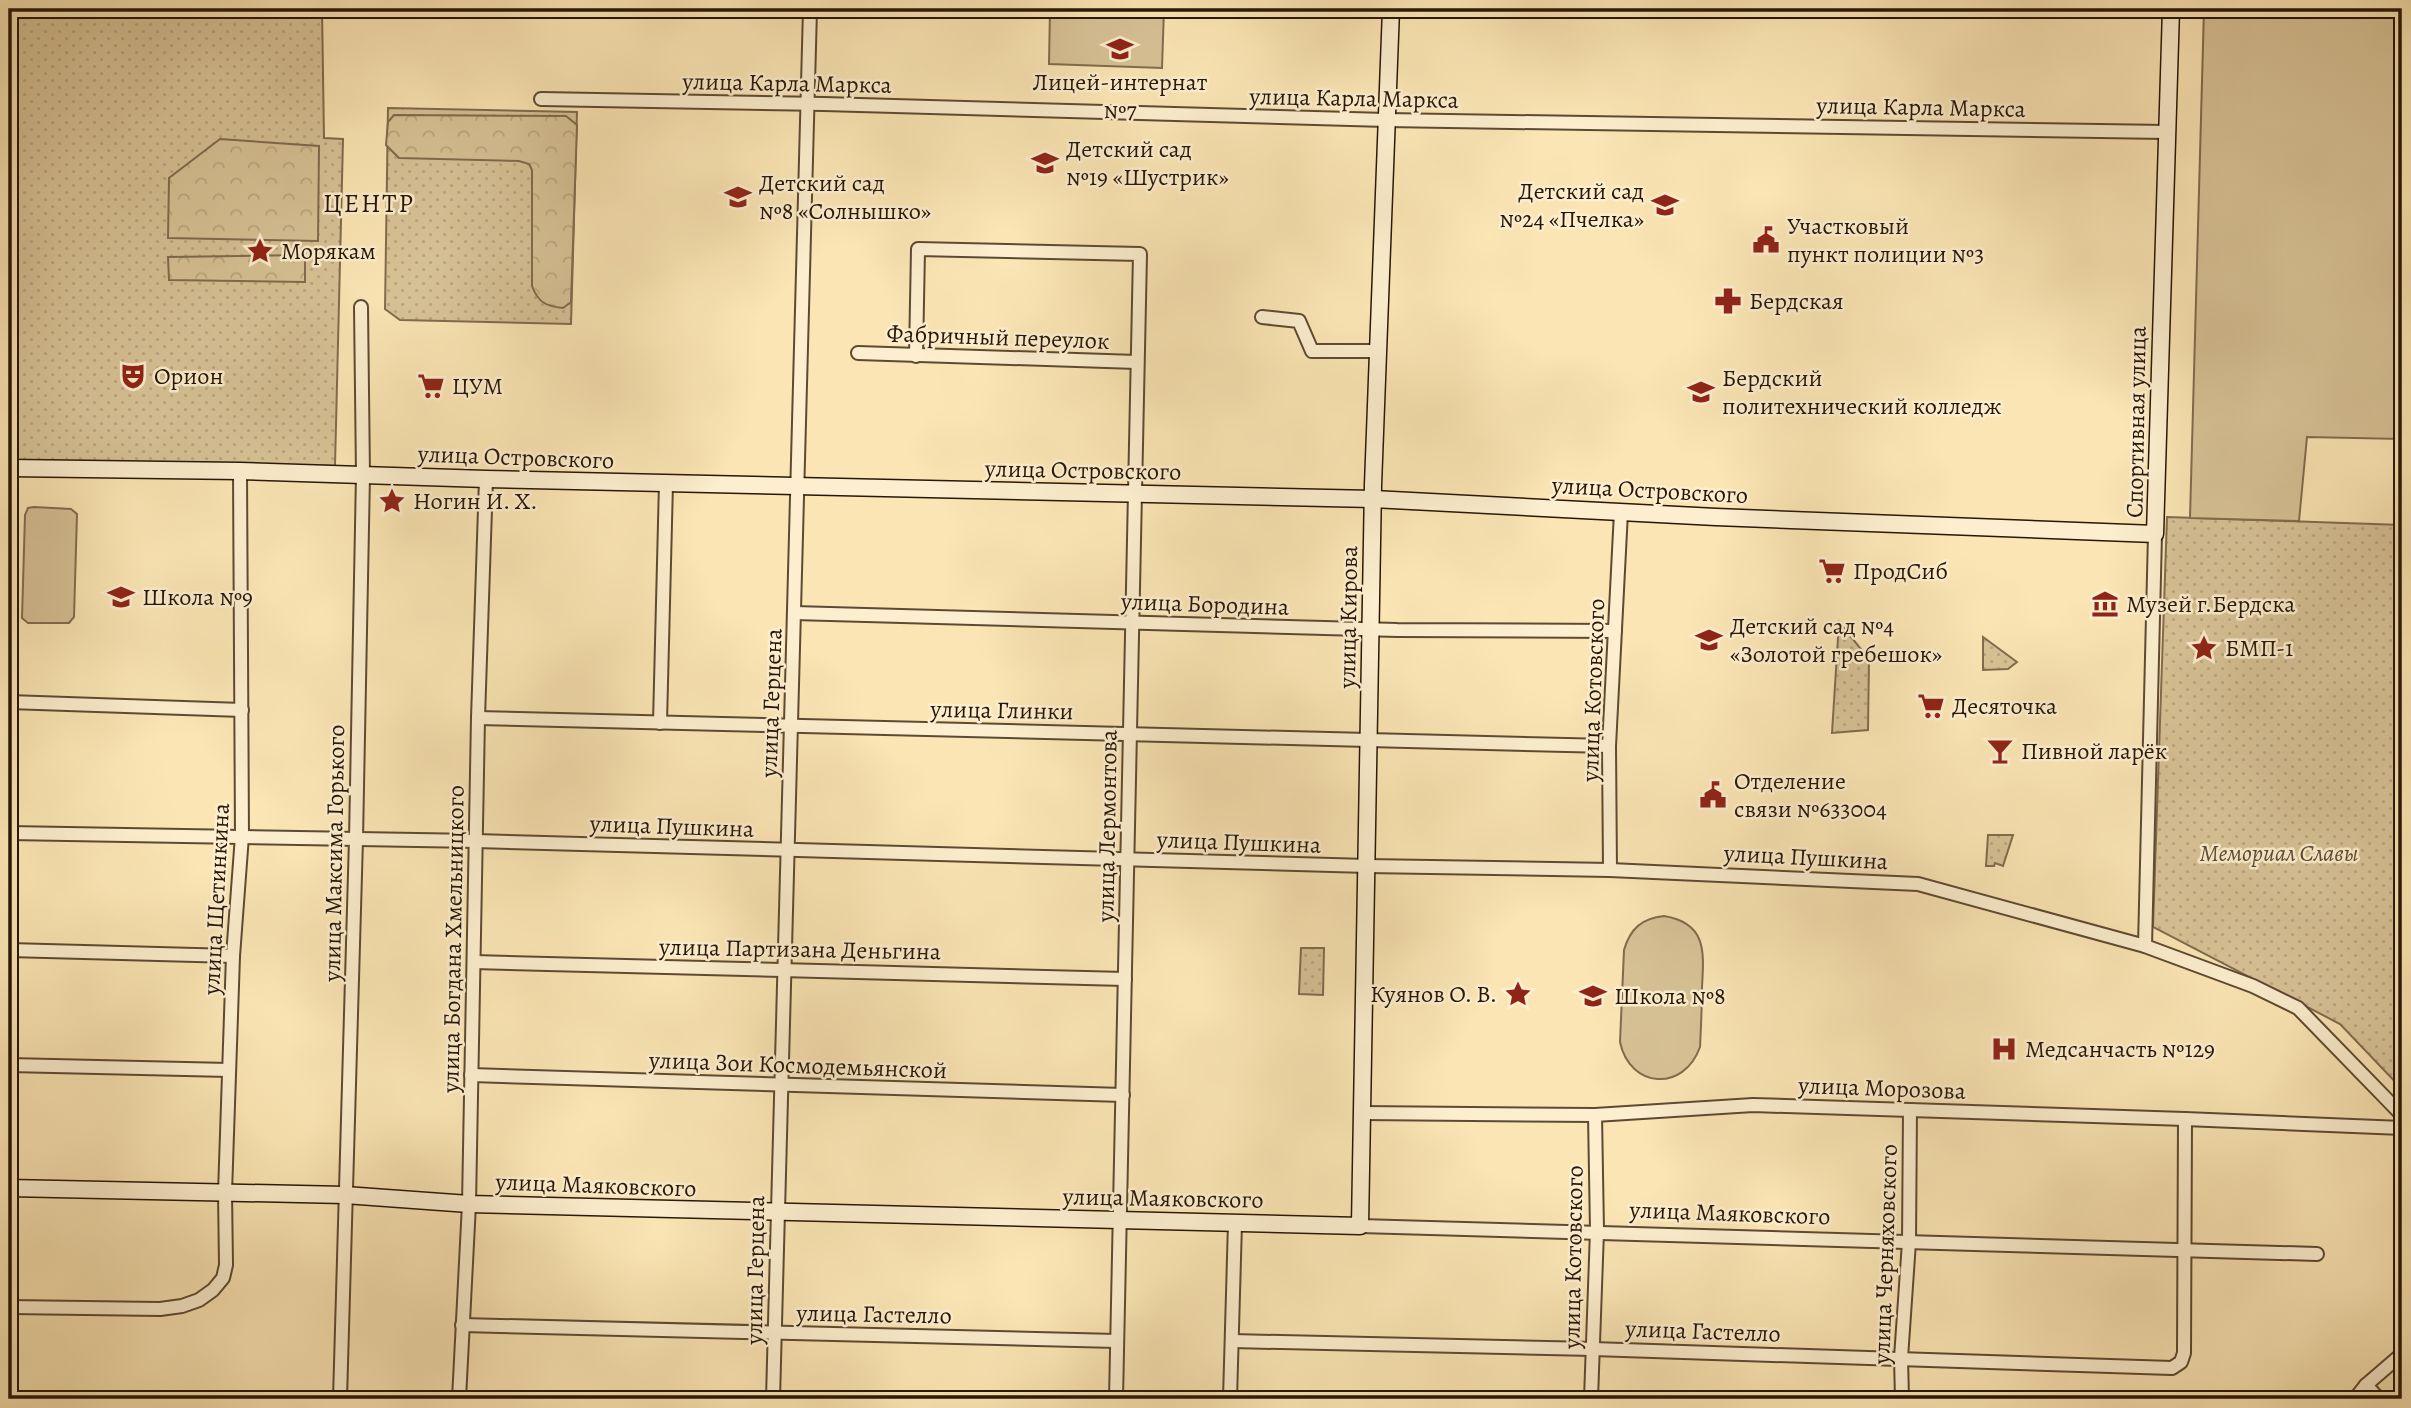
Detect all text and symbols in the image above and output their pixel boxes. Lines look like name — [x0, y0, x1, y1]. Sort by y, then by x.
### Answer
school or university icon: Лицей-интернат №7 — [1105, 34, 1135, 64]
street label: улица Карла Маркса — [681, 65, 892, 101]
place label: Лицей-интернат №7 — [1033, 66, 1208, 126]
street label: улица Карла Маркса — [1248, 80, 1459, 116]
street label: улица Карла Маркса — [1815, 89, 2026, 125]
place label: Детский сад №19 «Шустрик» — [1066, 133, 1229, 193]
school or university icon: Детский сад №19 «Шустрик» — [1030, 148, 1060, 178]
place label: Детский сад №8 «Солнышко» — [759, 167, 931, 227]
place label: Детский сад №24 «Пчелка» — [1499, 175, 1644, 235]
school or university icon: Детский сад №8 «Солнышко» — [723, 182, 753, 212]
district label: ЦЕНТР — [323, 186, 415, 221]
school or university icon: Детский сад №24 «Пчелка» — [1650, 190, 1680, 220]
place label: Участковый пункт полиции №3 — [1787, 210, 1984, 270]
public building icon: Участковый пункт полиции №3 — [1751, 225, 1781, 255]
place label: Морякам — [281, 235, 376, 267]
place icon: Морякам — [245, 236, 275, 266]
place label: Бердская — [1749, 285, 1844, 317]
pharmacy icon: Бердская — [1713, 286, 1743, 316]
street label: Фабричный переулок — [886, 317, 1110, 357]
street label: Спортивная улица — [2118, 326, 2154, 518]
place label: Орион — [154, 360, 223, 392]
theatre icon: Орион — [118, 361, 148, 391]
place label: Бердский политехнический колледж — [1722, 362, 2002, 422]
place label: ЦУМ — [452, 370, 503, 402]
supermarket icon: ЦУМ — [416, 371, 446, 401]
school or university icon: Бердский политехнический колледж — [1686, 377, 1716, 407]
street label: улица Островского — [416, 438, 615, 476]
street label: улица Островского — [983, 452, 1182, 488]
street label: улица Островского — [1550, 469, 1749, 511]
place label: Ногин И. Х. — [413, 485, 538, 517]
place icon: Ногин И. Х. — [377, 486, 407, 516]
street label: улица Кирова — [1331, 545, 1365, 690]
place label: ПродСиб — [1853, 555, 1948, 587]
supermarket icon: ПродСиб — [1817, 556, 1847, 586]
place label: Школа №9 — [142, 581, 253, 613]
school or university icon: Школа №9 — [106, 582, 136, 612]
street label: улица Бородина — [1119, 585, 1290, 623]
place label: Музей г.Бердска — [2126, 588, 2295, 620]
museum icon: Музей г.Бердска — [2090, 589, 2120, 619]
street label: улица Котовского — [1574, 598, 1612, 783]
place label: Детский сад №4 «Золотой гребешок» — [1730, 610, 1942, 670]
school or university icon: Детский сад №4 «Золотой гребешок» — [1694, 625, 1724, 655]
street label: улица Герцена — [752, 628, 790, 779]
place label: БМП-1 — [2225, 632, 2293, 664]
place icon: БМП-1 — [2189, 633, 2219, 663]
place label: Десяточка — [1952, 690, 2057, 722]
supermarket icon: Десяточка — [1916, 691, 1946, 721]
street label: улица Глинки — [929, 693, 1074, 727]
street label: улица Максима Горького — [316, 724, 352, 983]
street label: улица Лермонтова — [1089, 730, 1125, 923]
place label: Пивной ларёк — [2021, 735, 2167, 767]
bar icon: Пивной ларёк — [1985, 736, 2015, 766]
place label: Отделение связи №633004 — [1734, 765, 1887, 825]
public building icon: Отделение связи №633004 — [1698, 780, 1728, 810]
street label: улица Богдана Хмельницкого — [434, 785, 472, 1094]
street label: улица Щетинкина — [195, 802, 237, 997]
street label: улица Пушкина — [588, 807, 755, 845]
street label: улица Пушкина — [1155, 823, 1322, 861]
street label: улица Пушкина — [1722, 837, 1889, 877]
park label: Мемориал Славы — [2200, 837, 2358, 869]
street label: улица Партизана Деньгина — [658, 931, 941, 967]
place label: Куянов О. В. — [1370, 978, 1497, 1010]
place icon: Куянов О. В. — [1503, 979, 1533, 1009]
place label: Школа №8 — [1614, 980, 1726, 1012]
school or university icon: Школа №8 — [1578, 981, 1608, 1011]
place label: Медсанчасть №129 — [2025, 1033, 2215, 1065]
hospital icon: Медсанчасть №129 — [1989, 1034, 2019, 1064]
street label: улица Зои Космодемьянской — [647, 1044, 948, 1086]
street label: улица Морозова — [1797, 1069, 1966, 1107]
street label: улица Черняховского — [1865, 1143, 1905, 1366]
street label: улица Маяковского — [494, 1165, 697, 1204]
street label: улица Котовского — [1555, 1165, 1591, 1350]
street label: улица Маяковского — [1061, 1180, 1264, 1216]
street label: улица Маяковского — [1628, 1193, 1831, 1232]
street label: улица Герцена — [738, 1195, 772, 1346]
street label: улица Гастелло — [795, 1297, 952, 1331]
street label: улица Гастелло — [1624, 1312, 1781, 1350]

